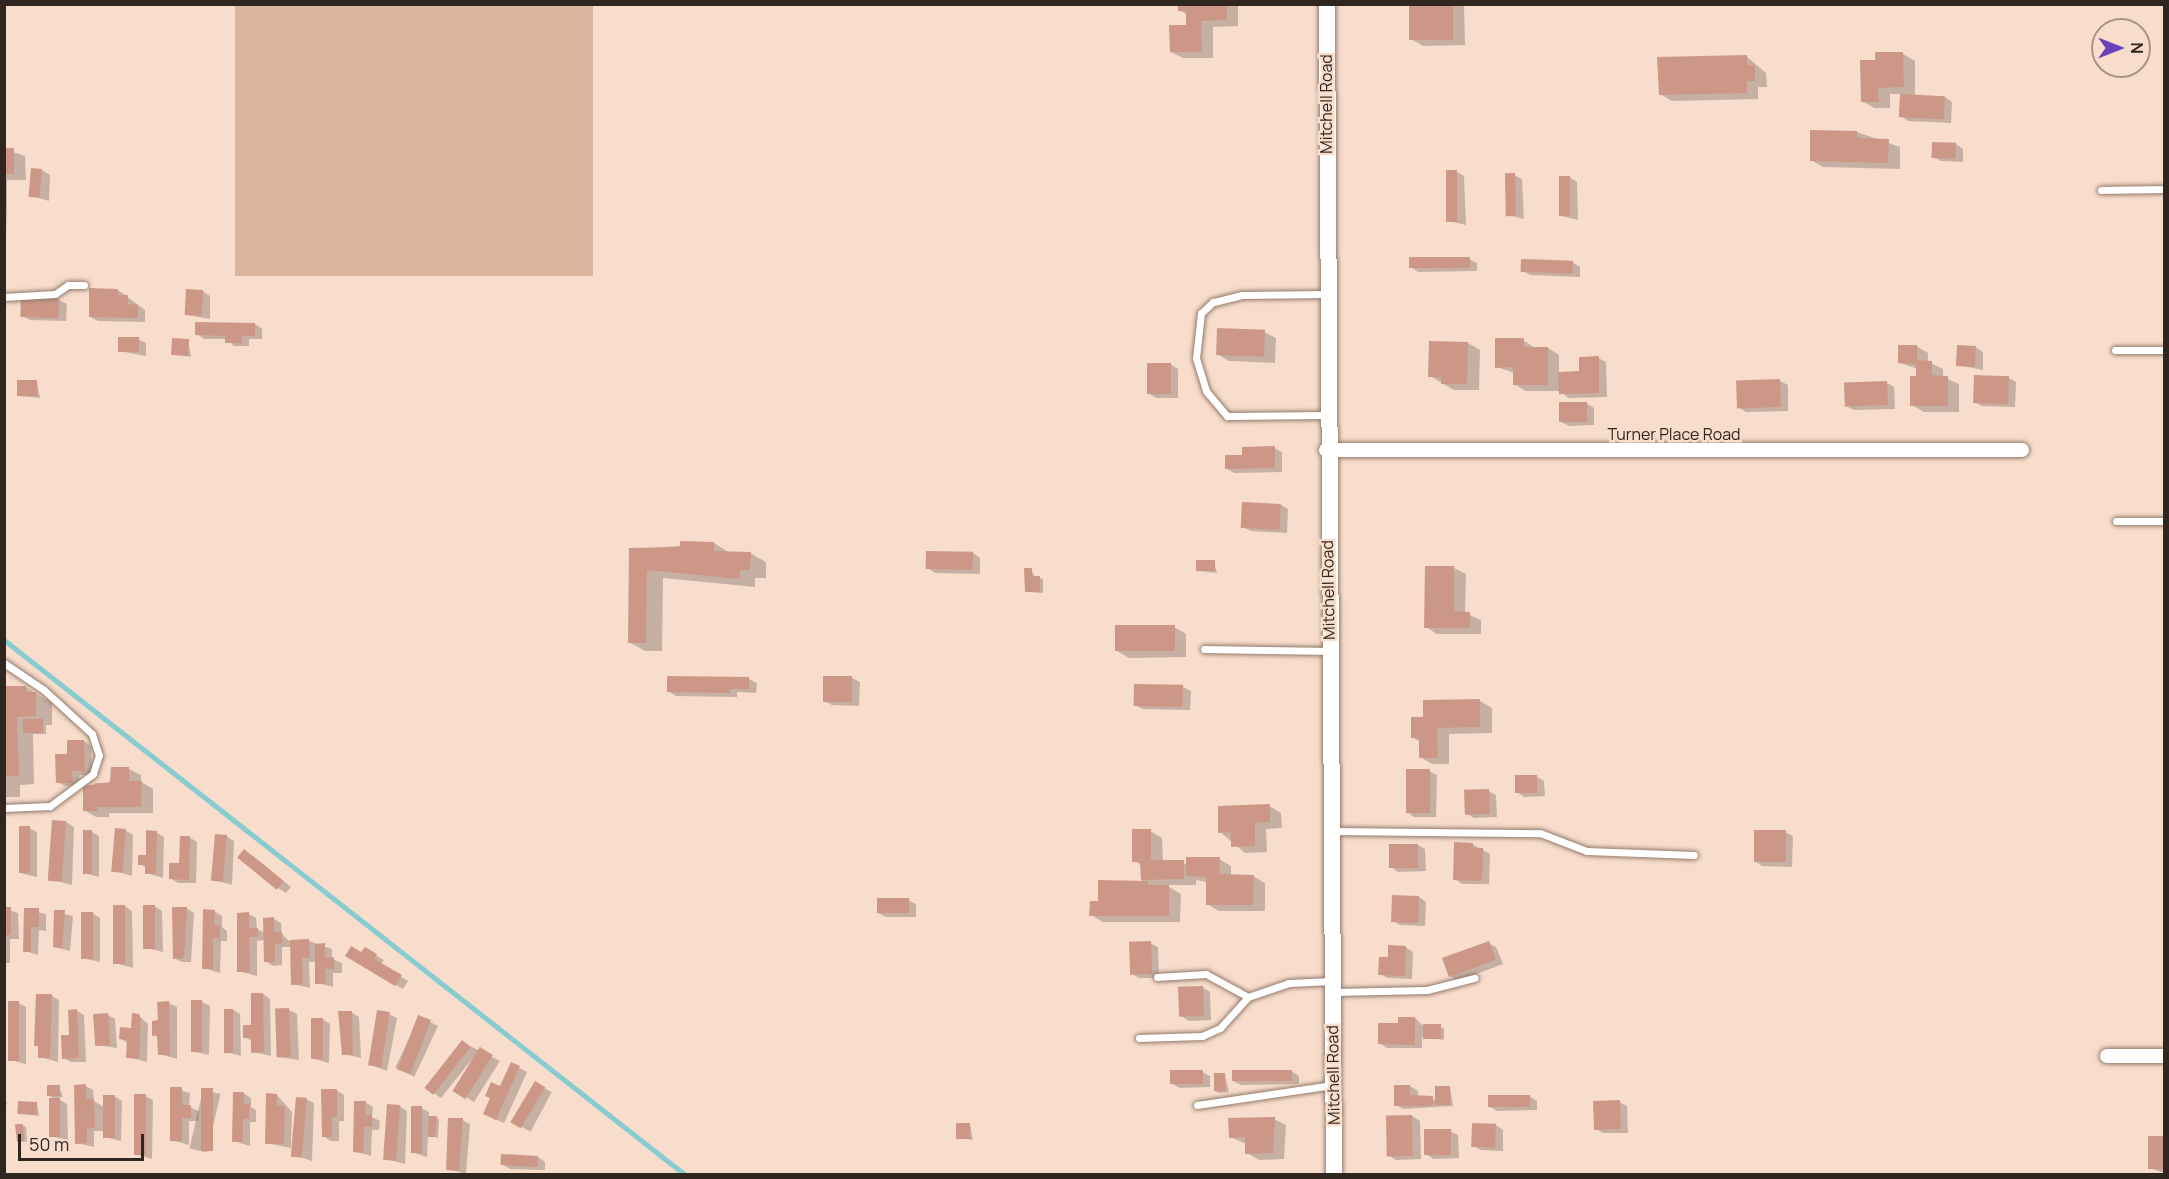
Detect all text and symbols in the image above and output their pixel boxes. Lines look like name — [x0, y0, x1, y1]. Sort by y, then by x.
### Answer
north arrow — [2091, 18, 2151, 78]
text: N — [2126, 42, 2148, 54]
street label: Mitchell Road — [1316, 54, 1336, 154]
street label: Turner Place Road — [1607, 424, 1741, 444]
street label: Mitchell Road — [1318, 540, 1338, 640]
street label: Mitchell Road — [1323, 1025, 1343, 1125]
scale bar — [21, 1122, 147, 1160]
text: 50 m — [29, 1132, 69, 1156]

